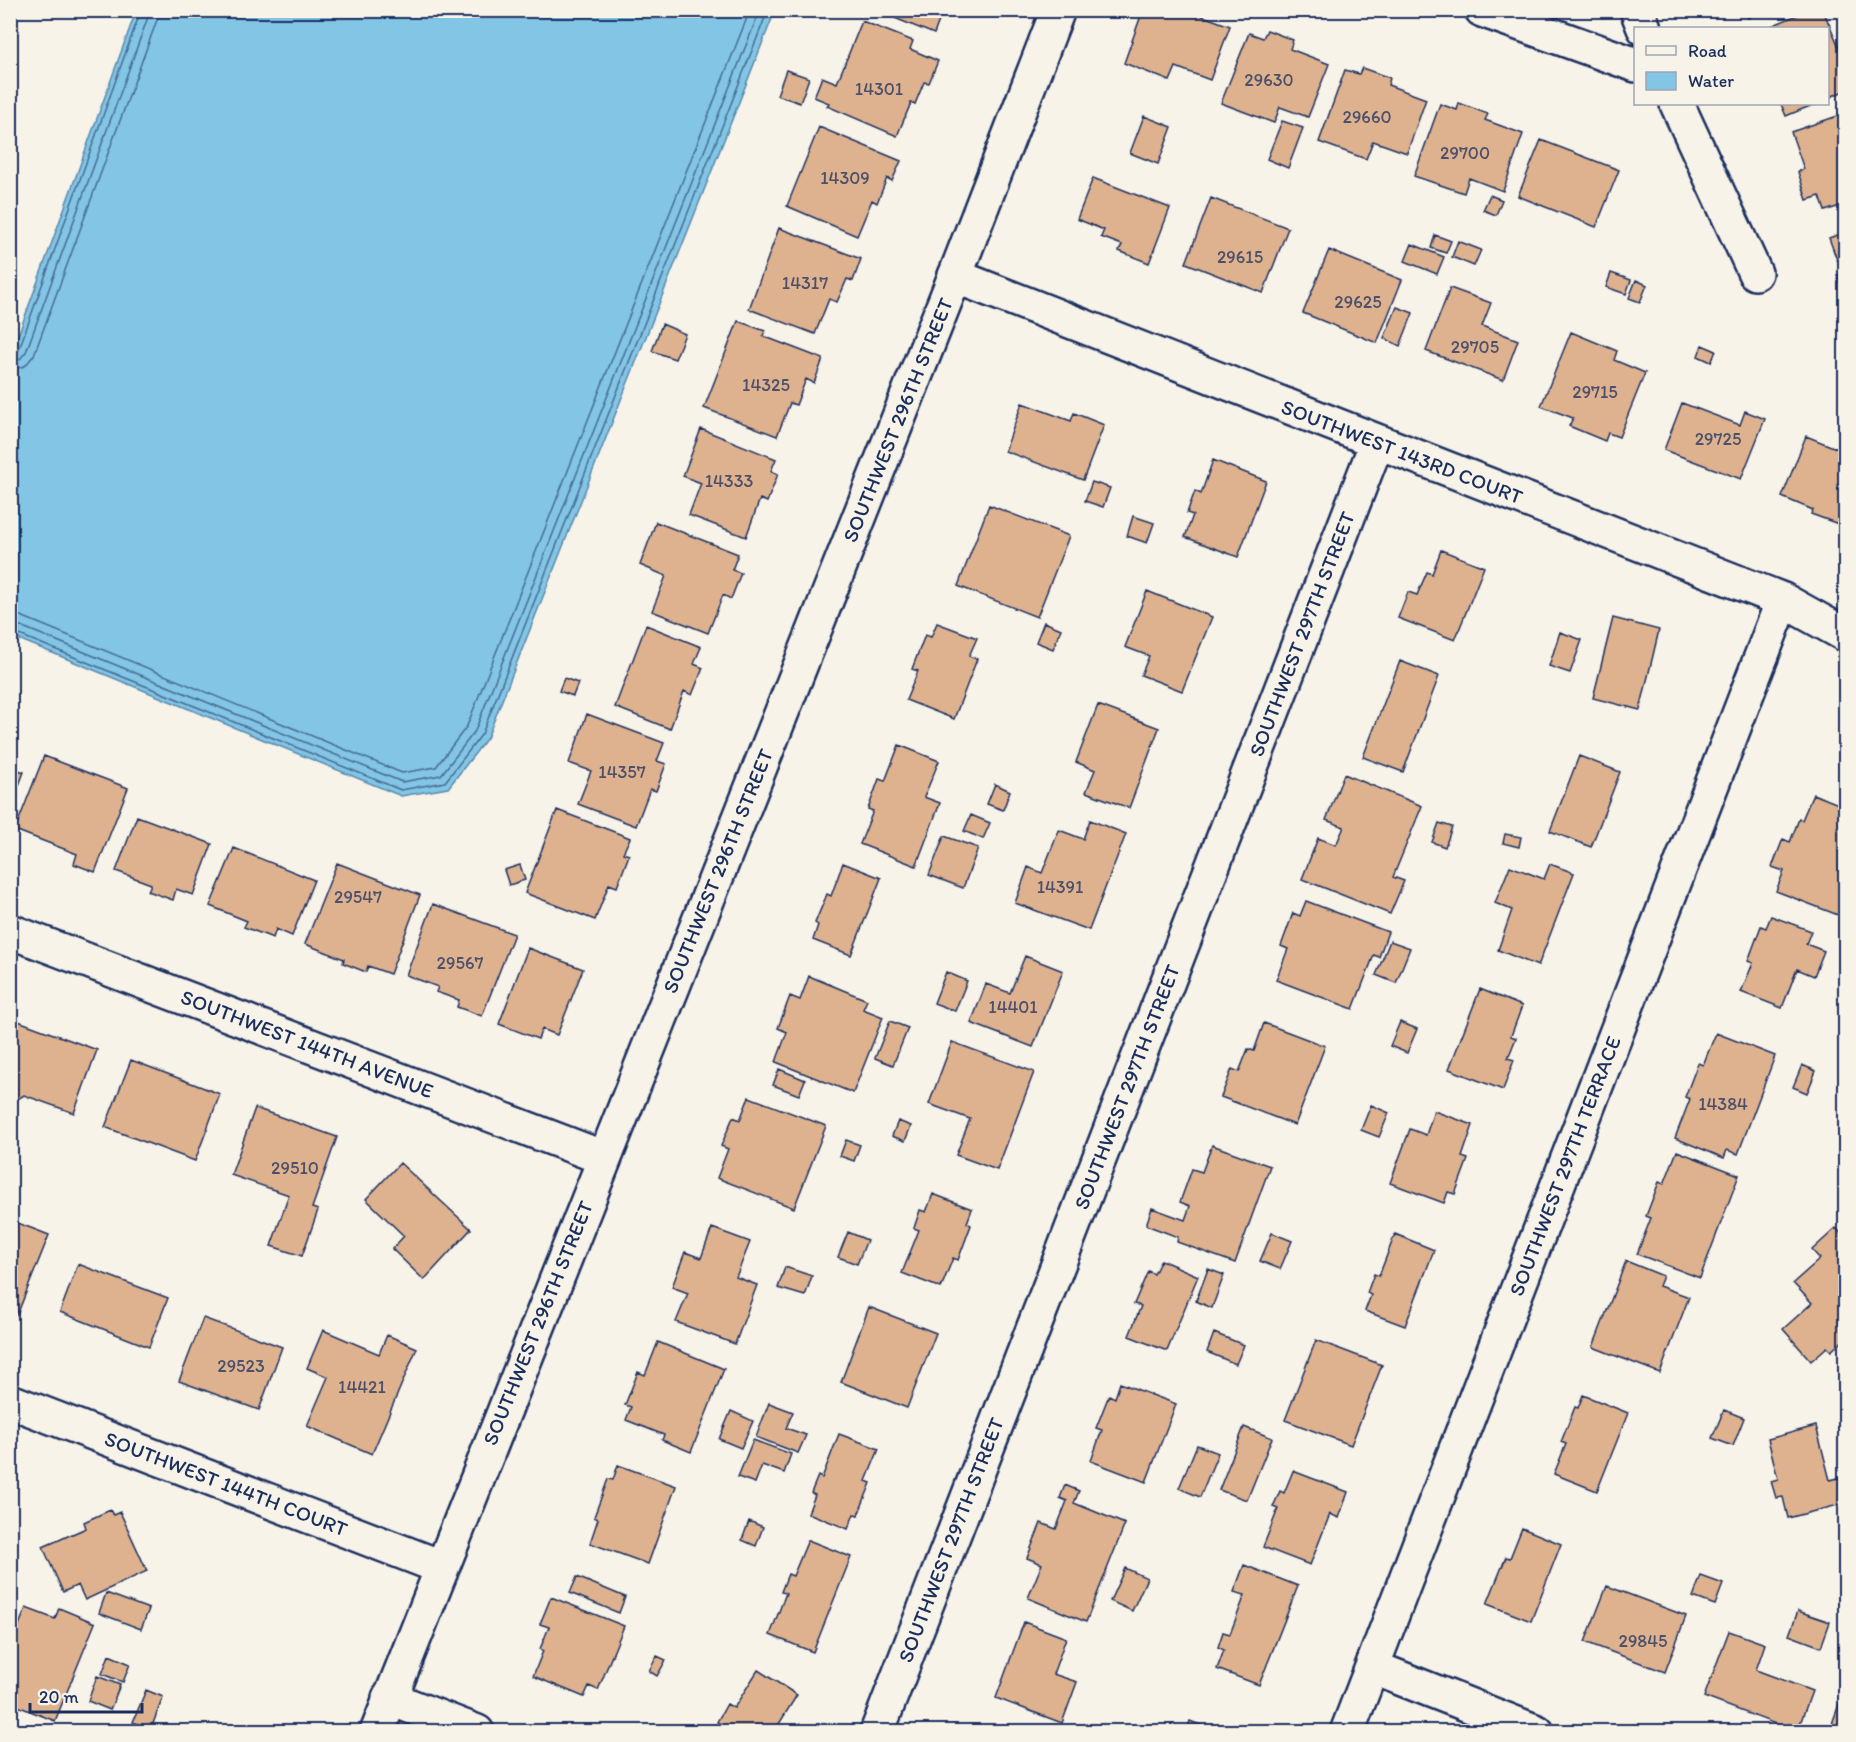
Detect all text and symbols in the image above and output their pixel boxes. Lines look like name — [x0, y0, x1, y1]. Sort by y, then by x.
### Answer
legend — [1634, 27, 1829, 105]
text: Road — [1688, 40, 1727, 62]
house number: 29630 — [1244, 69, 1294, 91]
text: Water — [1688, 70, 1734, 92]
house number: 14301 — [855, 78, 903, 100]
house number: 29660 — [1342, 106, 1392, 128]
house number: 29700 — [1440, 142, 1490, 164]
house number: 14309 — [820, 167, 870, 189]
house number: 29615 — [1217, 246, 1263, 268]
house number: 14317 — [782, 272, 828, 294]
house number: 29625 — [1334, 291, 1382, 313]
street label: SOUTHWEST 296TH STREET — [837, 294, 958, 546]
house number: 29705 — [1451, 336, 1499, 358]
house number: 14325 — [742, 374, 790, 396]
house number: 29715 — [1572, 381, 1618, 403]
street label: SOUTHWEST 143RD COURT — [1278, 394, 1527, 509]
house number: 29725 — [1695, 428, 1741, 450]
house number: 14333 — [705, 470, 753, 492]
street label: SOUTHWEST 297TH STREET — [1243, 508, 1360, 760]
street label: SOUTHWEST 296TH STREET — [657, 745, 778, 997]
house number: 14357 — [598, 761, 646, 783]
house number: 14391 — [1037, 876, 1083, 898]
house number: 29547 — [334, 886, 382, 908]
house number: 29567 — [437, 952, 483, 974]
street label: SOUTHWEST 297TH STREET — [1068, 961, 1185, 1213]
street label: SOUTHWEST 144TH AVENUE — [177, 984, 437, 1103]
house number: 14401 — [988, 996, 1038, 1018]
street label: SOUTHWEST 297TH TERRACE — [1503, 1032, 1626, 1299]
house number: 14384 — [1698, 1093, 1748, 1115]
house number: 29510 — [271, 1157, 319, 1179]
street label: SOUTHWEST 296TH STREET — [477, 1197, 598, 1449]
house number: 29523 — [217, 1355, 265, 1377]
house number: 14421 — [338, 1376, 386, 1398]
street label: SOUTHWEST 297TH STREET — [892, 1414, 1009, 1666]
street label: SOUTHWEST 144TH COURT — [101, 1426, 351, 1542]
house number: 29845 — [1618, 1630, 1668, 1652]
scale bar — [30, 1676, 142, 1714]
text: 20 m — [39, 1686, 79, 1708]

